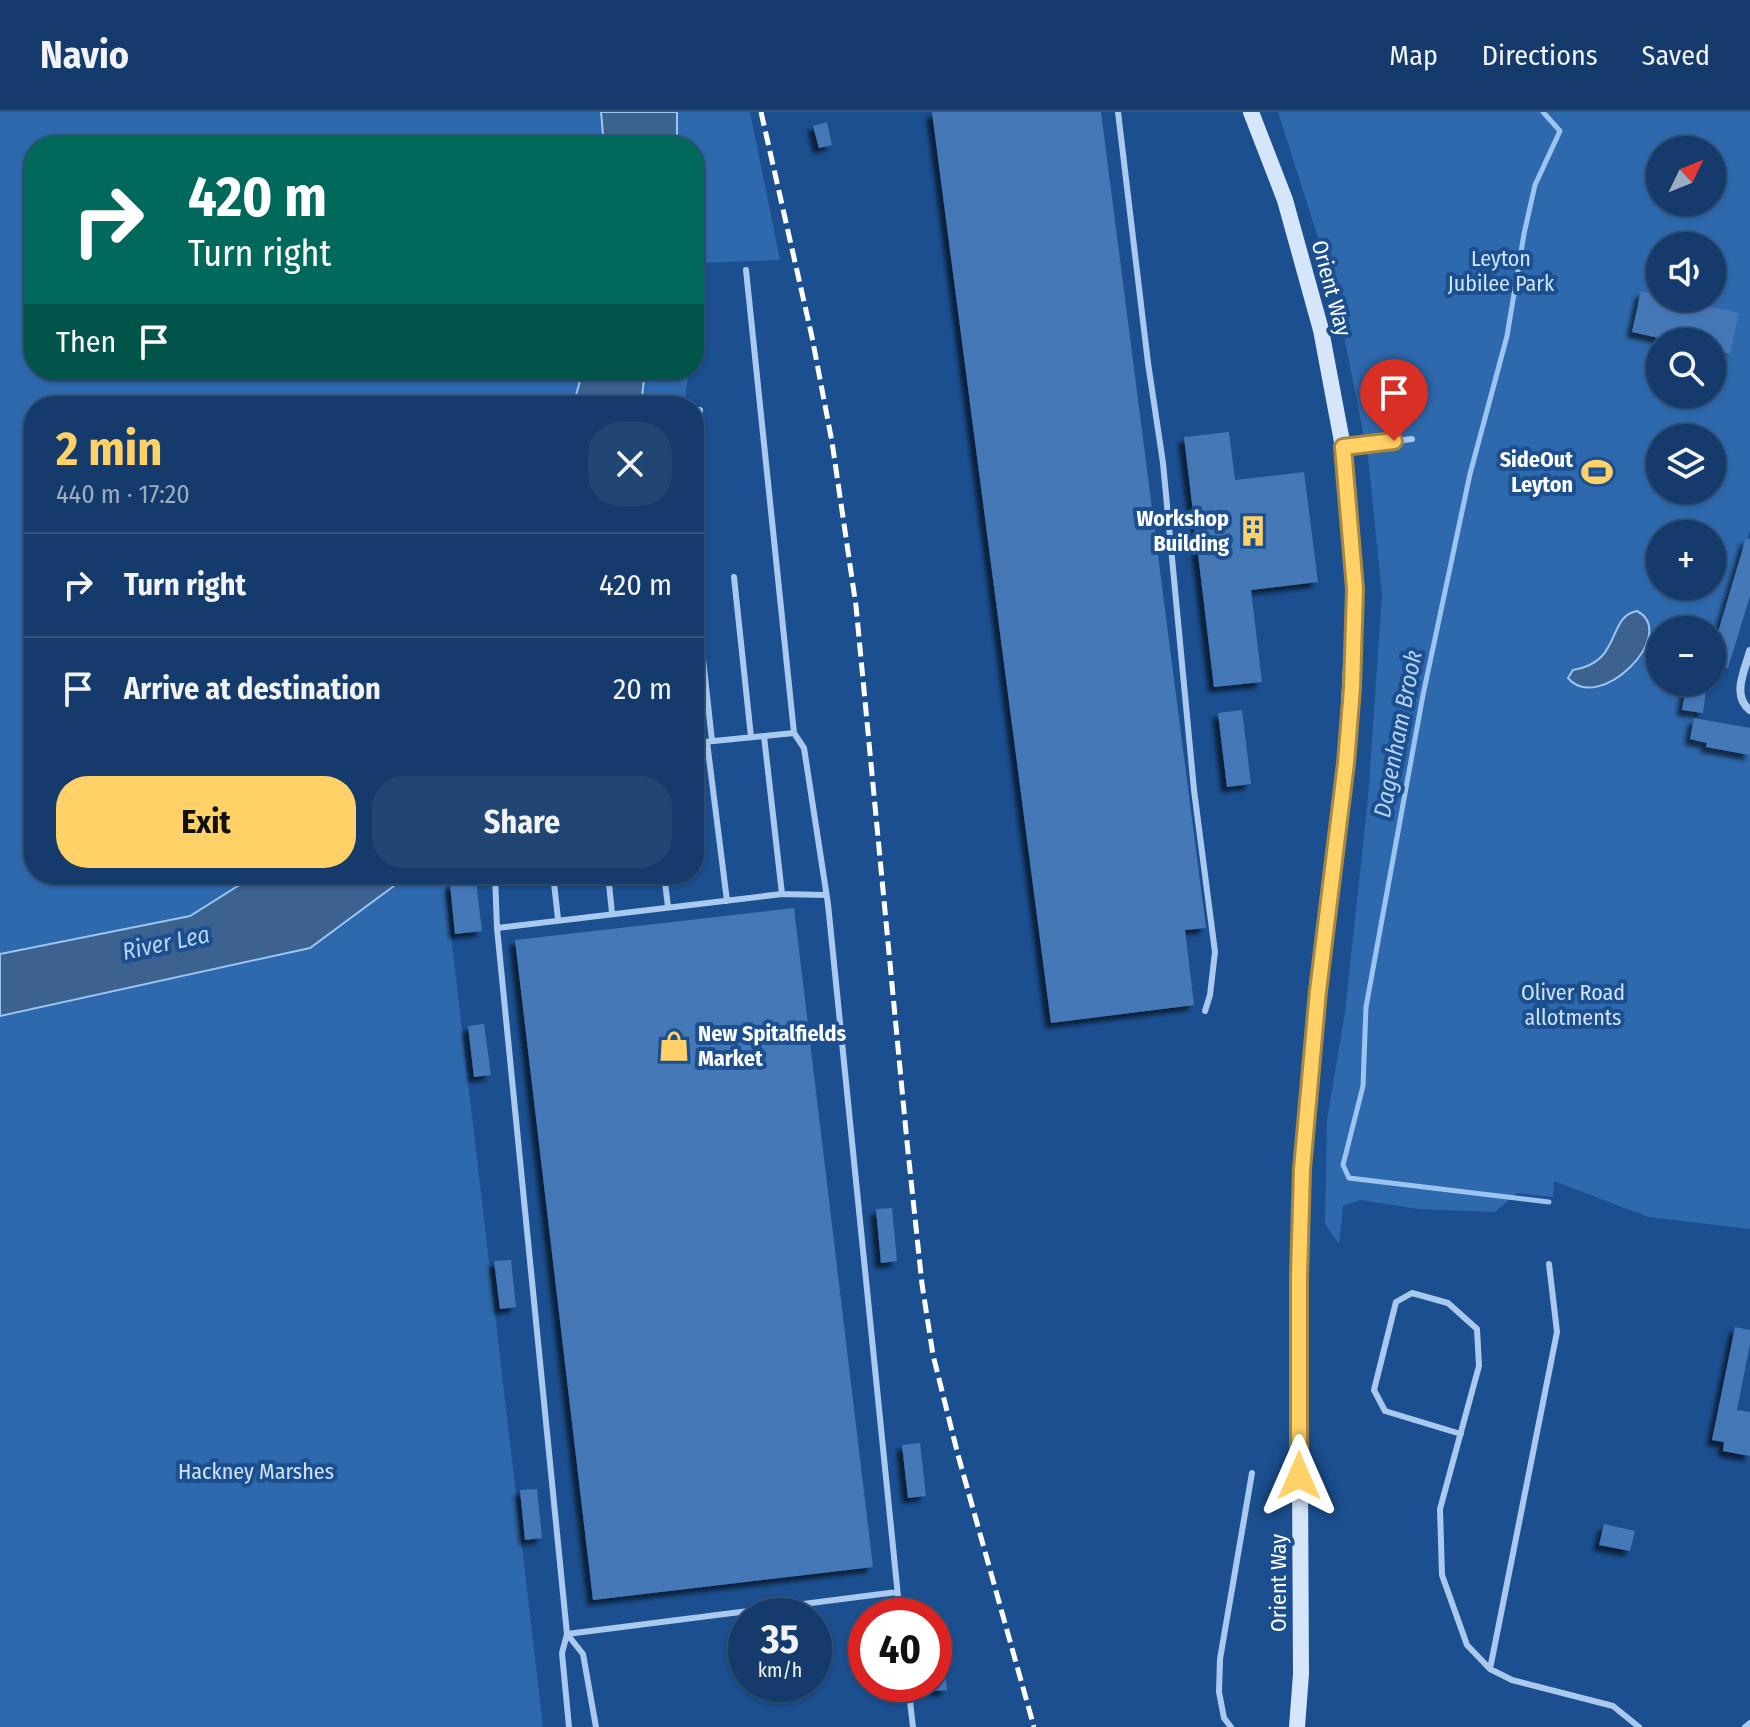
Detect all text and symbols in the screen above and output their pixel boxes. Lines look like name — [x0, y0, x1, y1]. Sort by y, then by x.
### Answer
text: Navio — [40, 32, 129, 78]
text: Map — [1389, 39, 1438, 72]
text: Directions — [1482, 39, 1598, 72]
text: Saved — [1642, 39, 1710, 72]
north arrow — [1646, 136, 1726, 216]
map controls — [1646, 136, 1726, 696]
text: 420 m — [188, 164, 327, 231]
icon: right — [56, 168, 160, 272]
text: Turn right — [188, 232, 331, 276]
button: sound — [1646, 232, 1726, 312]
street label: Orient Way — [1306, 237, 1357, 339]
park label: Leyton Jubilee Park — [1448, 245, 1555, 297]
icon: arrive — [132, 320, 176, 364]
text: Then — [56, 324, 116, 360]
button: search — [1646, 328, 1726, 408]
pin — [1360, 359, 1428, 441]
icon: arrive — [1372, 371, 1416, 415]
text: 2 min — [56, 420, 162, 478]
button: close — [588, 422, 672, 506]
button: layers — [1646, 424, 1726, 504]
place label: SideOut Leyton — [1500, 446, 1573, 498]
sports icon: SideOut Leyton — [1580, 455, 1614, 489]
text: 440 m · 17:20 — [56, 479, 190, 510]
place label: Workshop Building — [1136, 505, 1229, 557]
building icon: Workshop Building — [1236, 514, 1270, 548]
button: + — [1646, 520, 1726, 600]
icon: right — [56, 563, 100, 607]
text: Turn right — [124, 567, 246, 603]
text: 420 m — [599, 567, 672, 603]
button: − — [1646, 616, 1726, 696]
water label: Dagenham Brook — [1368, 648, 1428, 820]
icon: arrive — [56, 667, 100, 711]
text: Arrive at destination — [124, 671, 381, 707]
text: 20 m — [613, 671, 672, 707]
button: Exit — [56, 776, 356, 868]
button: Share — [372, 776, 672, 868]
water label: River Lea — [120, 920, 212, 966]
park label: Oliver Road allotments — [1521, 979, 1625, 1031]
place label: New Spitalfields Market — [698, 1020, 846, 1072]
shop icon: New Spitalfields Market — [657, 1029, 691, 1063]
position arrow — [1257, 1434, 1341, 1518]
park label: Hackney Marshes — [178, 1458, 334, 1485]
street label: Orient Way — [1265, 1534, 1292, 1632]
speed limit sign: 40 — [848, 1598, 952, 1702]
text: 35 — [761, 1616, 799, 1664]
text: km/h — [758, 1658, 802, 1682]

